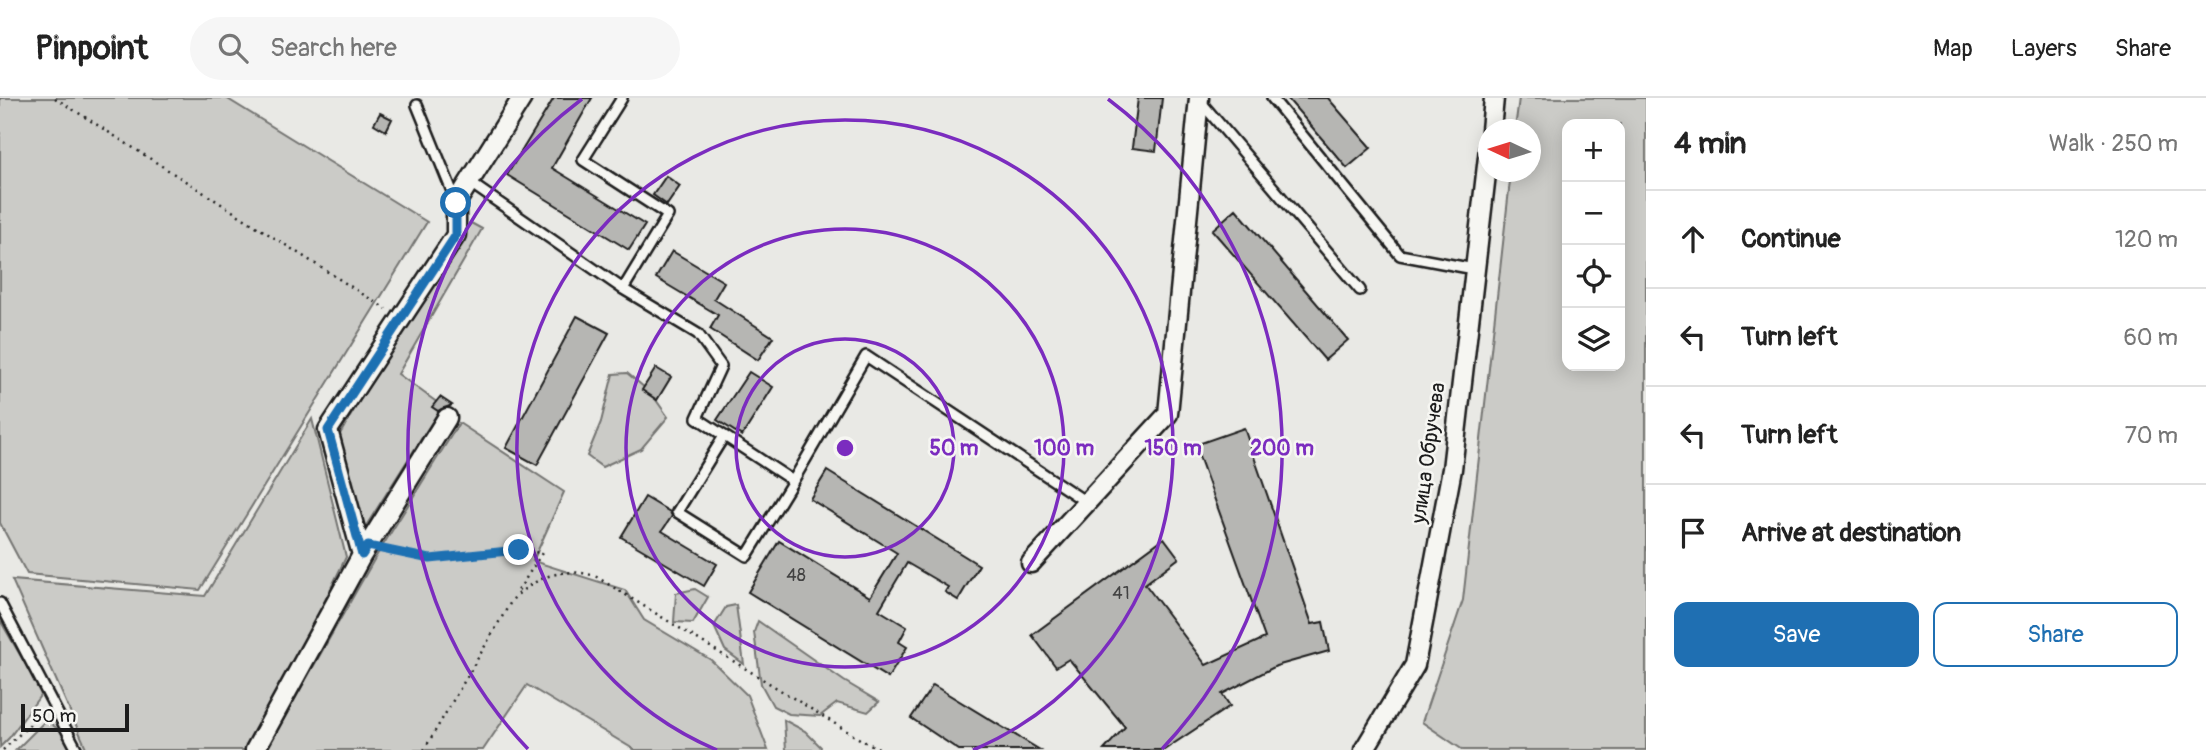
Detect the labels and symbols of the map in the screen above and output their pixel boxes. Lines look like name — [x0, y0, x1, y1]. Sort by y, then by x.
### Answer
north arrow — [1478, 119, 1541, 182]
route start — [440, 187, 471, 218]
street label: улица Обручева — [1405, 381, 1452, 526]
text: 50 m — [930, 435, 979, 462]
text: 100 m — [1034, 435, 1094, 462]
text: 150 m — [1144, 435, 1202, 462]
text: 200 m — [1250, 435, 1314, 462]
centre of rings — [833, 436, 857, 460]
route end — [503, 534, 534, 565]
house number: 48 — [786, 564, 806, 587]
house number: 41 — [1112, 582, 1130, 605]
scale bar — [21, 701, 130, 733]

